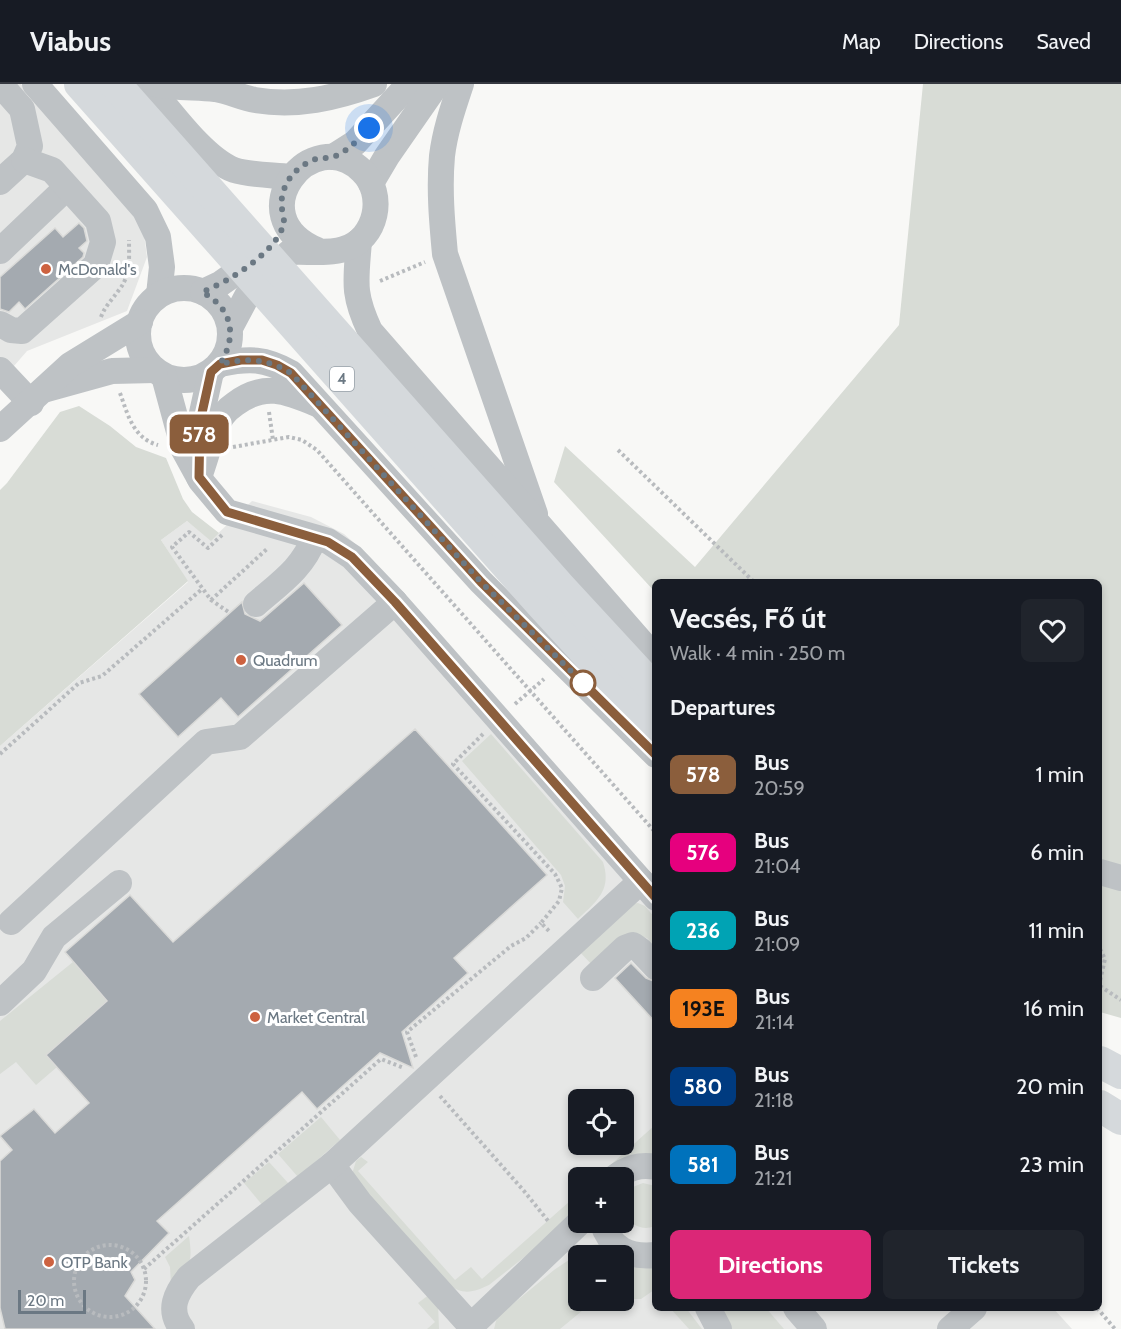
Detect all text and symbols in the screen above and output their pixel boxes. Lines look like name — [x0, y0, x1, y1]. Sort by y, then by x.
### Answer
text: Viabus — [30, 24, 111, 58]
text: Map — [842, 29, 881, 54]
text: Directions — [914, 29, 1003, 54]
text: Saved — [1036, 29, 1091, 54]
your location — [354, 113, 384, 143]
place label: McDonald's — [58, 260, 137, 279]
marker: McDonald's — [39, 262, 53, 276]
road number: 4 — [330, 367, 354, 391]
line badge: 578 — [164, 414, 234, 454]
text: 578 — [182, 422, 216, 447]
button: heart — [1021, 599, 1084, 662]
text: Vecsés, Fő út — [670, 601, 826, 635]
text: Walk · 4 min · 250 m — [670, 641, 845, 665]
place label: Quadrum — [253, 651, 318, 670]
marker: Quadrum — [234, 653, 248, 667]
unlabelled marker — [570, 670, 596, 696]
text: Departures — [670, 694, 775, 721]
text: Bus — [754, 749, 789, 776]
text: 1 min — [1036, 761, 1084, 788]
text: 578 — [686, 762, 720, 787]
text: 20:59 — [754, 776, 805, 800]
text: Bus — [754, 827, 789, 854]
text: 6 min — [1030, 839, 1084, 866]
text: 576 — [686, 840, 720, 865]
text: 21:04 — [754, 854, 801, 878]
text: Bus — [754, 905, 789, 932]
text: 11 min — [1028, 917, 1084, 944]
text: 236 — [686, 918, 720, 943]
text: 21:09 — [754, 932, 800, 956]
text: Bus — [755, 983, 790, 1010]
text: 16 min — [1023, 995, 1084, 1022]
text: 193E — [682, 996, 725, 1021]
place label: Market Central — [267, 1008, 365, 1027]
marker: Market Central — [248, 1010, 262, 1024]
text: 21:14 — [755, 1010, 794, 1034]
text: Bus — [754, 1061, 789, 1088]
text: 20 min — [1016, 1073, 1084, 1100]
text: 580 — [684, 1074, 722, 1099]
text: 21:18 — [754, 1088, 794, 1112]
map controls — [568, 1089, 634, 1311]
button: locate — [568, 1089, 634, 1155]
text: Bus — [754, 1139, 789, 1166]
text: 23 min — [1019, 1151, 1084, 1178]
text: 581 — [687, 1152, 719, 1177]
text: 21:21 — [754, 1166, 792, 1190]
button: + — [568, 1167, 634, 1233]
button: Directions — [670, 1230, 871, 1299]
button: Tickets — [883, 1230, 1084, 1299]
button: − — [568, 1245, 634, 1311]
place label: OTP Bank — [61, 1253, 128, 1272]
marker: OTP Bank — [42, 1255, 56, 1269]
scale bar — [18, 1287, 86, 1314]
text: 20 m — [27, 1291, 64, 1310]

